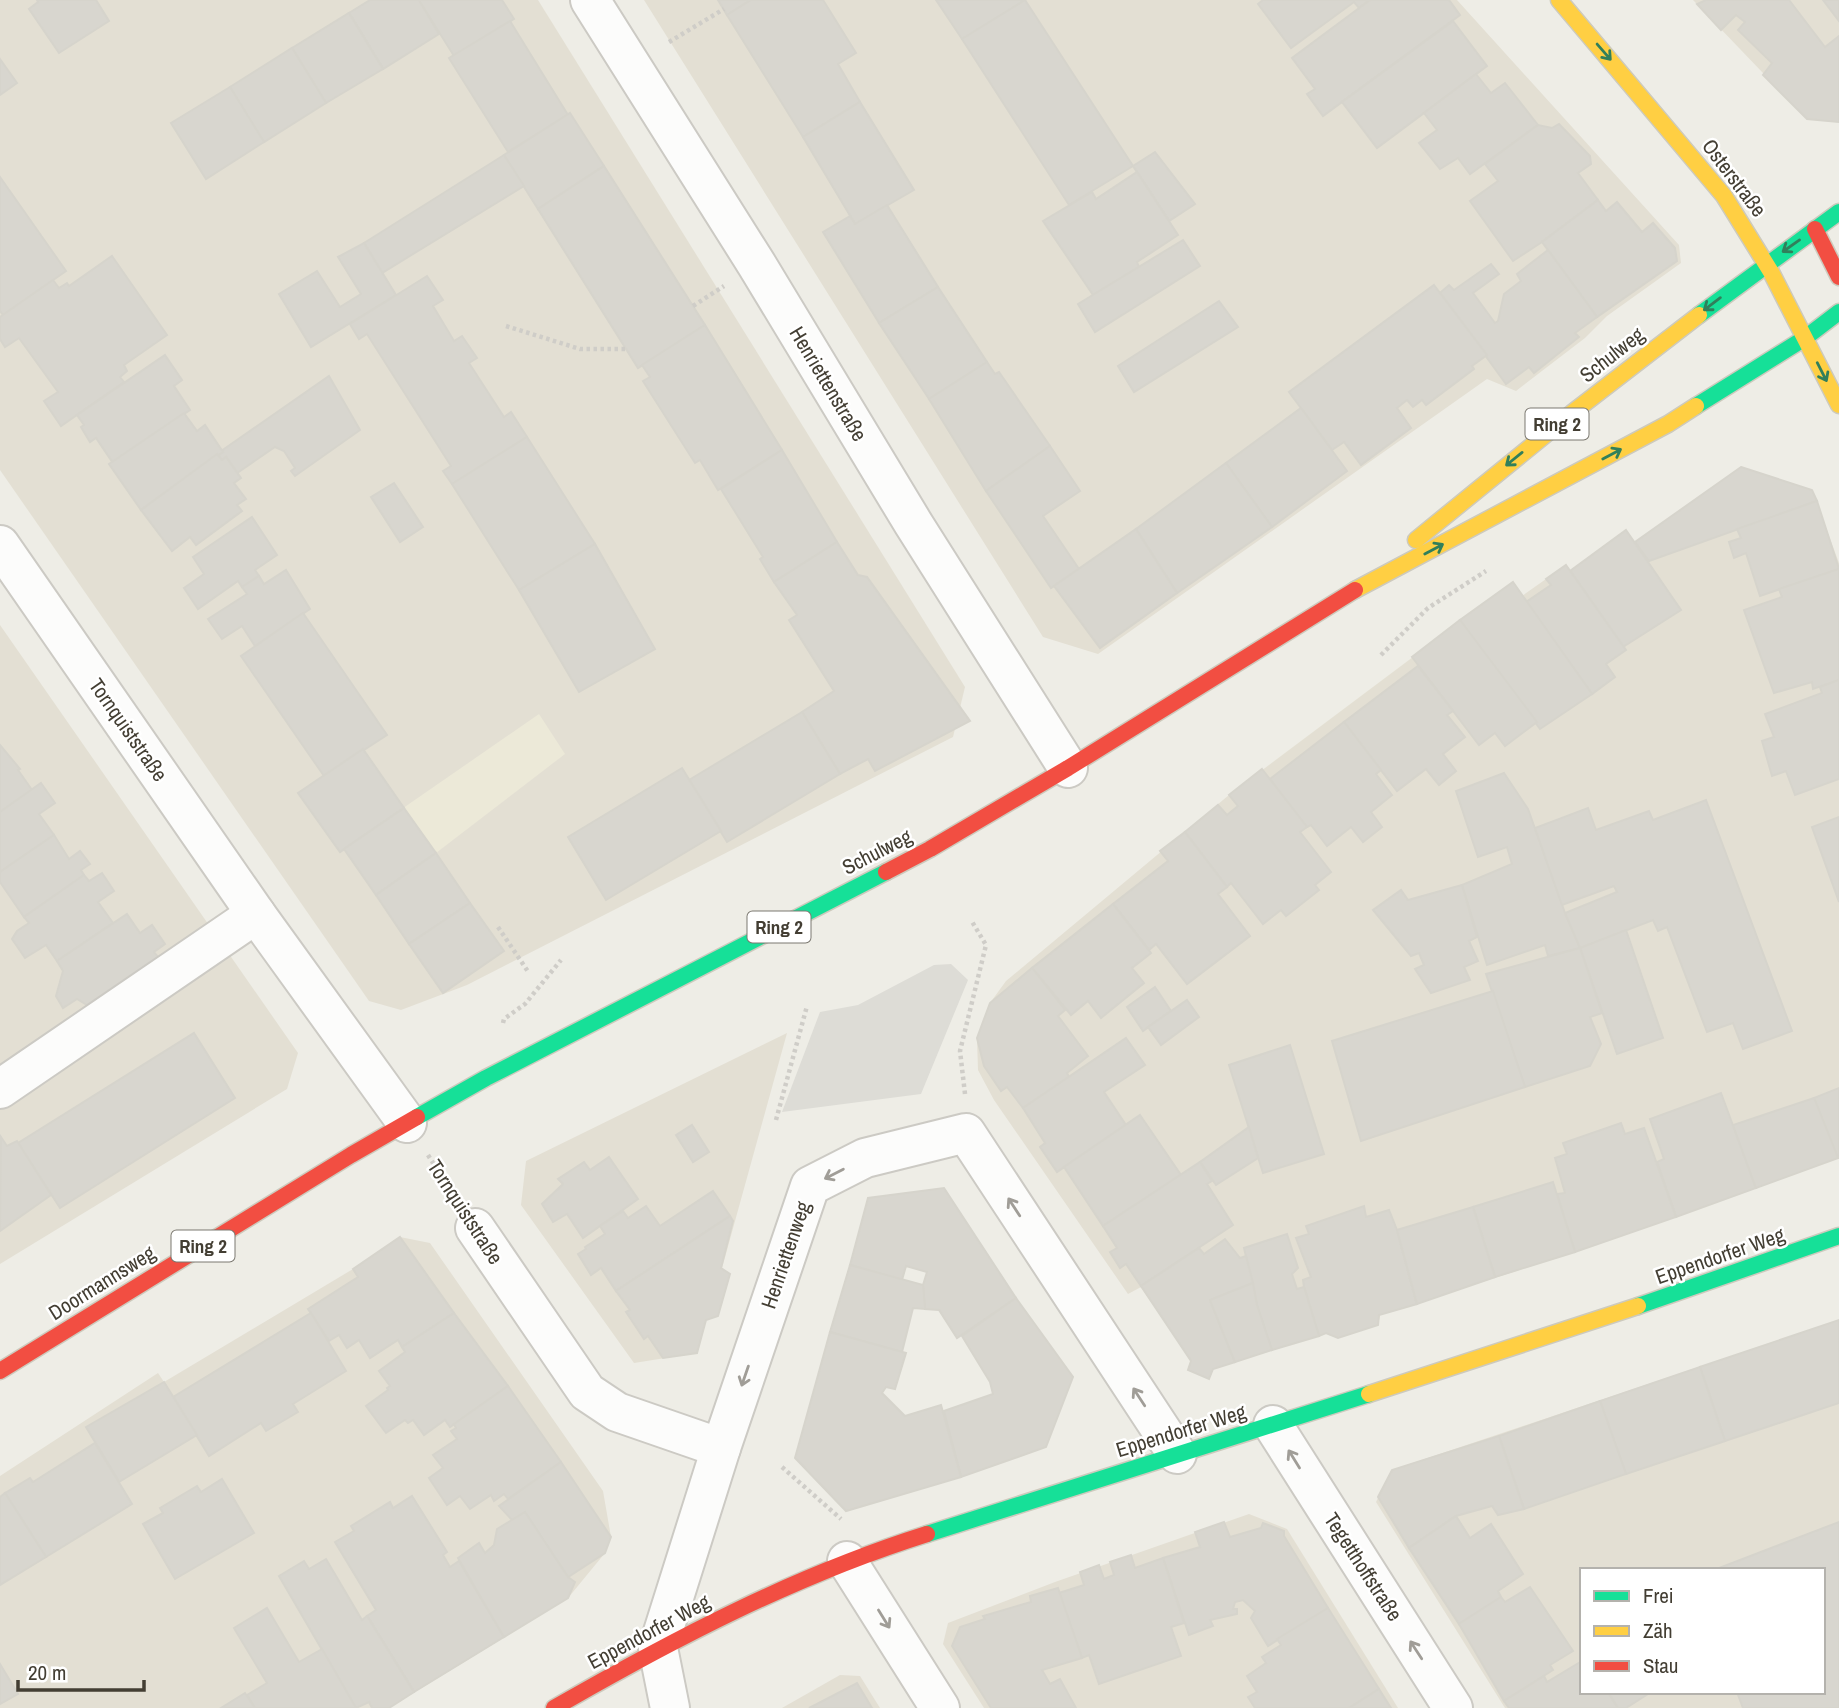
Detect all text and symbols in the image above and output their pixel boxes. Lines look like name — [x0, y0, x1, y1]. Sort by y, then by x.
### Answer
one-way arrow — [1596, 42, 1612, 60]
street label: Osterstraße — [1695, 133, 1773, 223]
one-way arrow — [1782, 239, 1801, 253]
one-way arrow — [1703, 296, 1722, 311]
street label: Schulweg — [1573, 320, 1650, 389]
street label: Henriettenstraße — [783, 321, 874, 447]
one-way arrow — [1815, 361, 1829, 382]
road number: Ring 2 — [1526, 408, 1588, 440]
one-way arrow — [1601, 447, 1622, 460]
one-way arrow — [1505, 451, 1523, 467]
one-way arrow — [1423, 541, 1444, 555]
street label: Tornquiststraße — [82, 672, 175, 787]
street label: Schulweg — [837, 821, 917, 881]
road number: Ring 2 — [748, 911, 810, 942]
street label: Tornquiststraße — [421, 1154, 510, 1270]
one-way arrow — [824, 1168, 845, 1182]
street label: Henriettenweg — [754, 1197, 818, 1313]
one-way arrow — [1007, 1198, 1022, 1217]
street label: Eppendorfer Weg — [1651, 1220, 1789, 1291]
road number: Ring 2 — [172, 1230, 234, 1262]
street label: Doormannsweg — [43, 1238, 161, 1327]
one-way arrow — [738, 1365, 750, 1387]
one-way arrow — [1132, 1388, 1147, 1407]
street label: Eppendorfer Weg — [1112, 1397, 1250, 1464]
one-way arrow — [1287, 1449, 1301, 1469]
street label: Tegetthoffstraße — [1317, 1507, 1409, 1627]
legend — [1580, 1568, 1825, 1694]
text: Frei — [1643, 1581, 1674, 1610]
street label: Eppendorfer Weg — [582, 1587, 715, 1676]
one-way arrow — [877, 1608, 891, 1628]
text: Zäh — [1643, 1616, 1673, 1645]
one-way arrow — [1409, 1641, 1423, 1661]
scale bar — [18, 1648, 144, 1692]
text: Stau — [1643, 1651, 1678, 1680]
text: 20 m — [28, 1658, 66, 1687]

